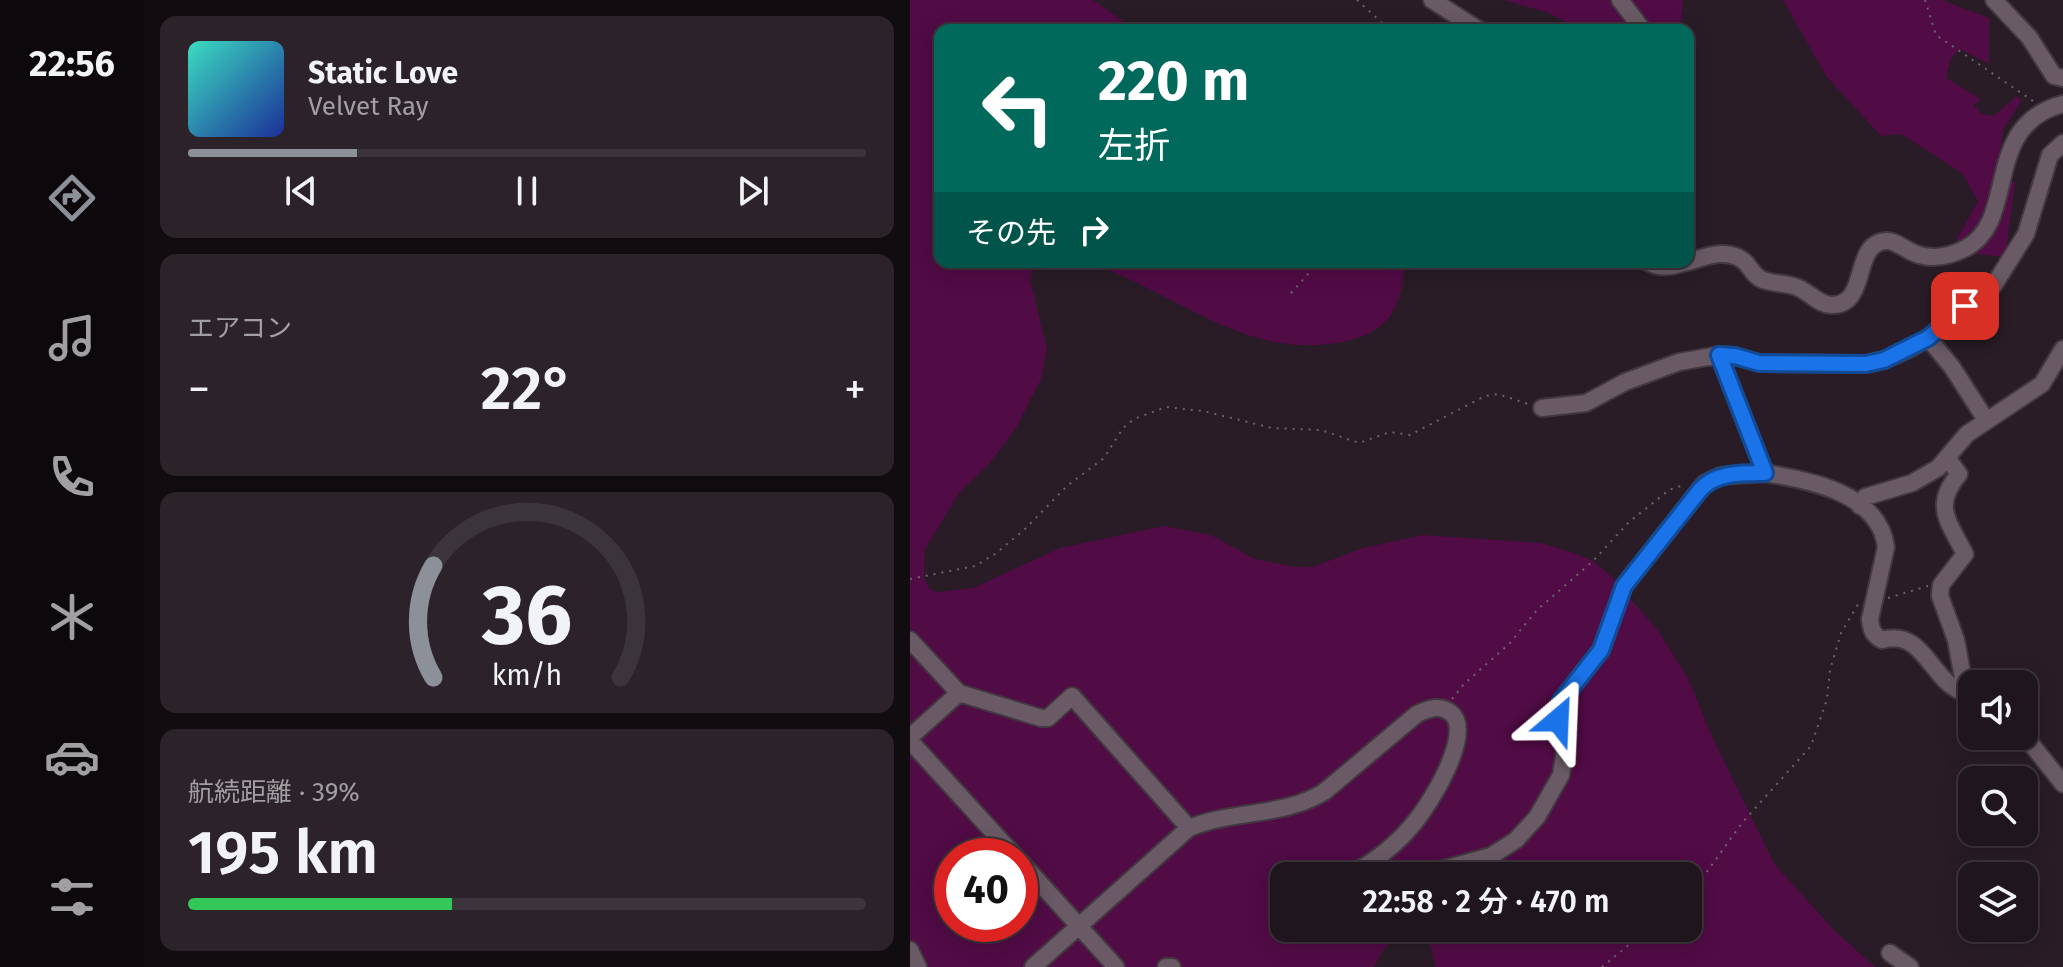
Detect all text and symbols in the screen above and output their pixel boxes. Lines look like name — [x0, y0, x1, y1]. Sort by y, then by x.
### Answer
text: 22:56 — [29, 42, 115, 86]
text: 220 m — [1098, 48, 1249, 115]
text: Static Love — [308, 55, 458, 91]
icon: left — [966, 56, 1070, 160]
text: Velvet Ray — [308, 91, 428, 122]
text: 左折 — [1098, 124, 1170, 168]
icon: previous — [279, 169, 323, 213]
icon: pause — [505, 169, 549, 213]
icon: next — [731, 169, 775, 213]
icon: directions — [44, 170, 100, 226]
icon: right — [1072, 208, 1116, 252]
text: その先 — [966, 215, 1056, 251]
pin — [1931, 272, 1999, 340]
icon: arrive — [1943, 284, 1987, 328]
icon: music — [44, 310, 100, 366]
text: エアコン — [188, 313, 292, 344]
text: 22° — [481, 353, 573, 425]
text: − — [188, 363, 210, 416]
text: + — [844, 363, 866, 416]
icon: phone — [44, 449, 100, 505]
text: 36 — [481, 566, 572, 666]
icon: climate — [44, 589, 100, 645]
text: km/h — [492, 659, 562, 694]
map controls — [1958, 670, 2038, 942]
button: sound — [1958, 670, 2038, 750]
position arrow — [1516, 678, 1600, 762]
icon: car — [44, 729, 100, 785]
button: search — [1958, 766, 2038, 846]
text: 航続距離 · 39% — [188, 777, 360, 808]
text: 195 km — [188, 817, 378, 889]
speed limit sign: 40 — [934, 838, 1038, 942]
button: layers — [1958, 862, 2038, 942]
icon: filters — [44, 869, 100, 925]
text: 22:58 · 2 分 · 470 m — [1362, 884, 1610, 920]

